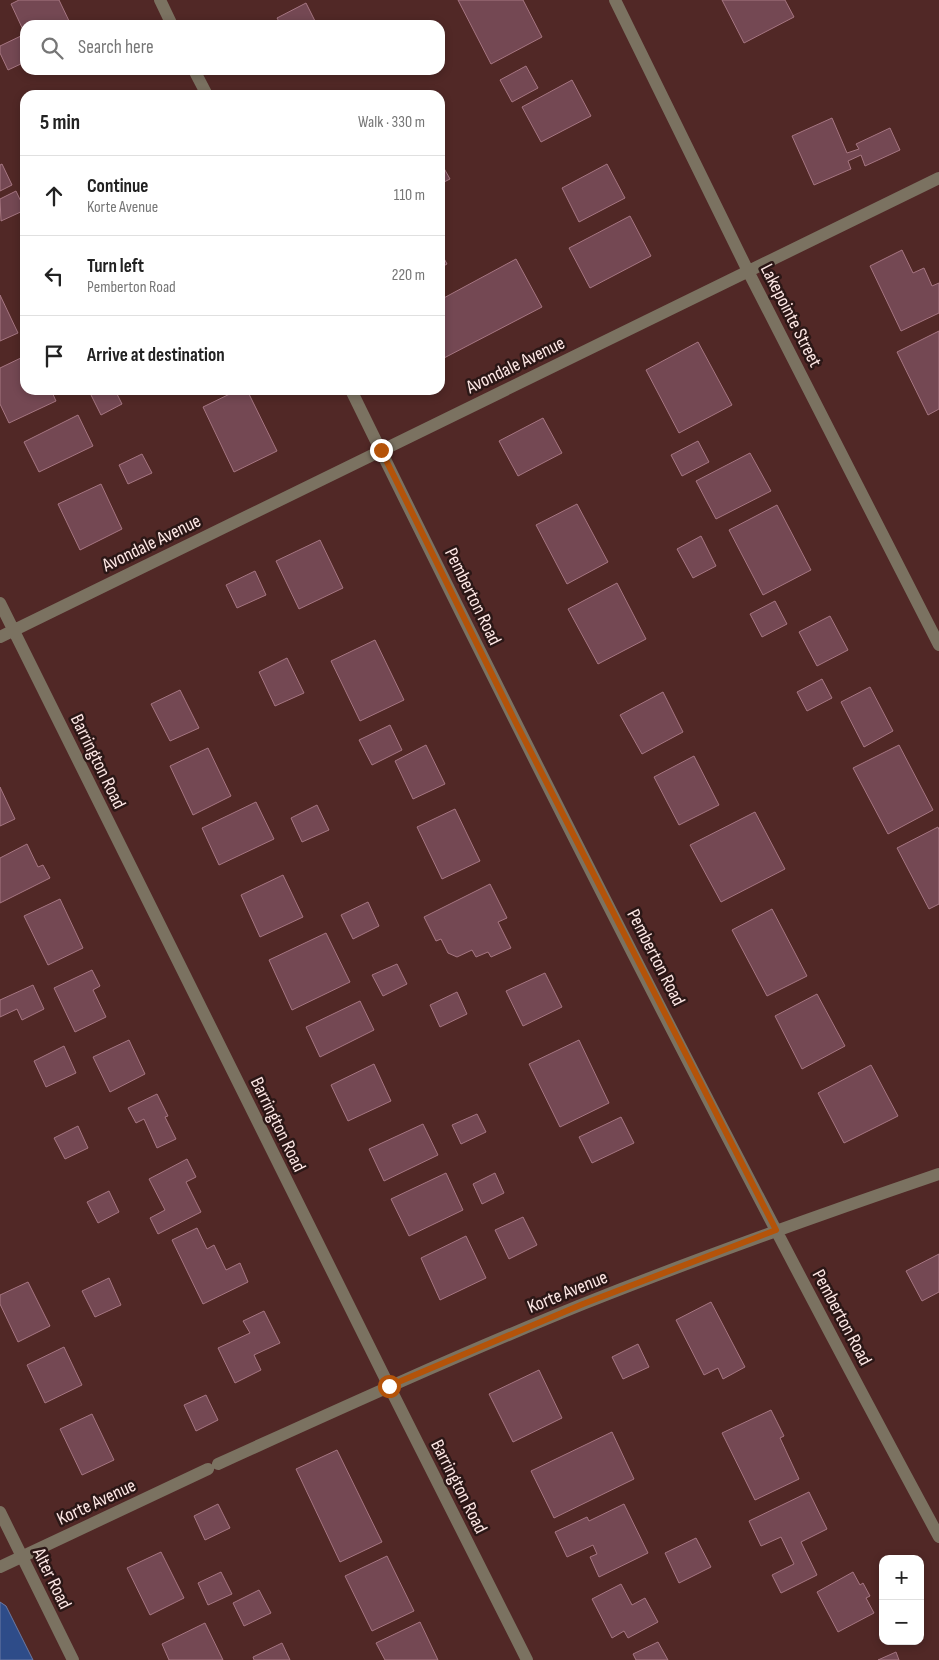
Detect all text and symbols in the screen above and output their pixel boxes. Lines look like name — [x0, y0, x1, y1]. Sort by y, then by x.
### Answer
search box — [20, 20, 445, 75]
icon: search — [38, 34, 66, 62]
text: Search here — [78, 36, 154, 59]
text: 5 min — [40, 110, 80, 135]
text: Walk · 330 m — [358, 113, 425, 132]
text: Continue — [87, 175, 148, 198]
icon: ahead — [40, 182, 68, 210]
text: 110 m — [394, 186, 425, 205]
text: Korte Avenue — [87, 198, 158, 217]
text: Turn left — [87, 255, 144, 278]
street label: Lakepointe Street — [755, 260, 827, 371]
icon: left — [40, 262, 68, 290]
text: 220 m — [392, 266, 425, 285]
text: Pemberton Road — [87, 278, 176, 297]
street label: Avondale Avenue — [462, 332, 569, 400]
icon: arrive — [40, 342, 68, 370]
text: Arrive at destination — [87, 344, 225, 367]
route end — [370, 439, 393, 462]
street label: Avondale Avenue — [98, 510, 205, 578]
street label: Pemberton Road — [439, 544, 506, 649]
street label: Barrington Road — [65, 711, 130, 813]
street label: Pemberton Road — [621, 906, 690, 1010]
street label: Barrington Road — [245, 1074, 310, 1176]
street label: Korte Avenue — [524, 1266, 611, 1319]
street label: Pemberton Road — [807, 1266, 877, 1370]
route start — [378, 1375, 401, 1398]
street label: Barrington Road — [425, 1436, 492, 1537]
street label: Korte Avenue — [53, 1474, 140, 1531]
street label: Alter Road — [27, 1543, 76, 1613]
map controls — [879, 1555, 924, 1645]
button: + — [879, 1555, 924, 1600]
button: − — [879, 1600, 924, 1645]

